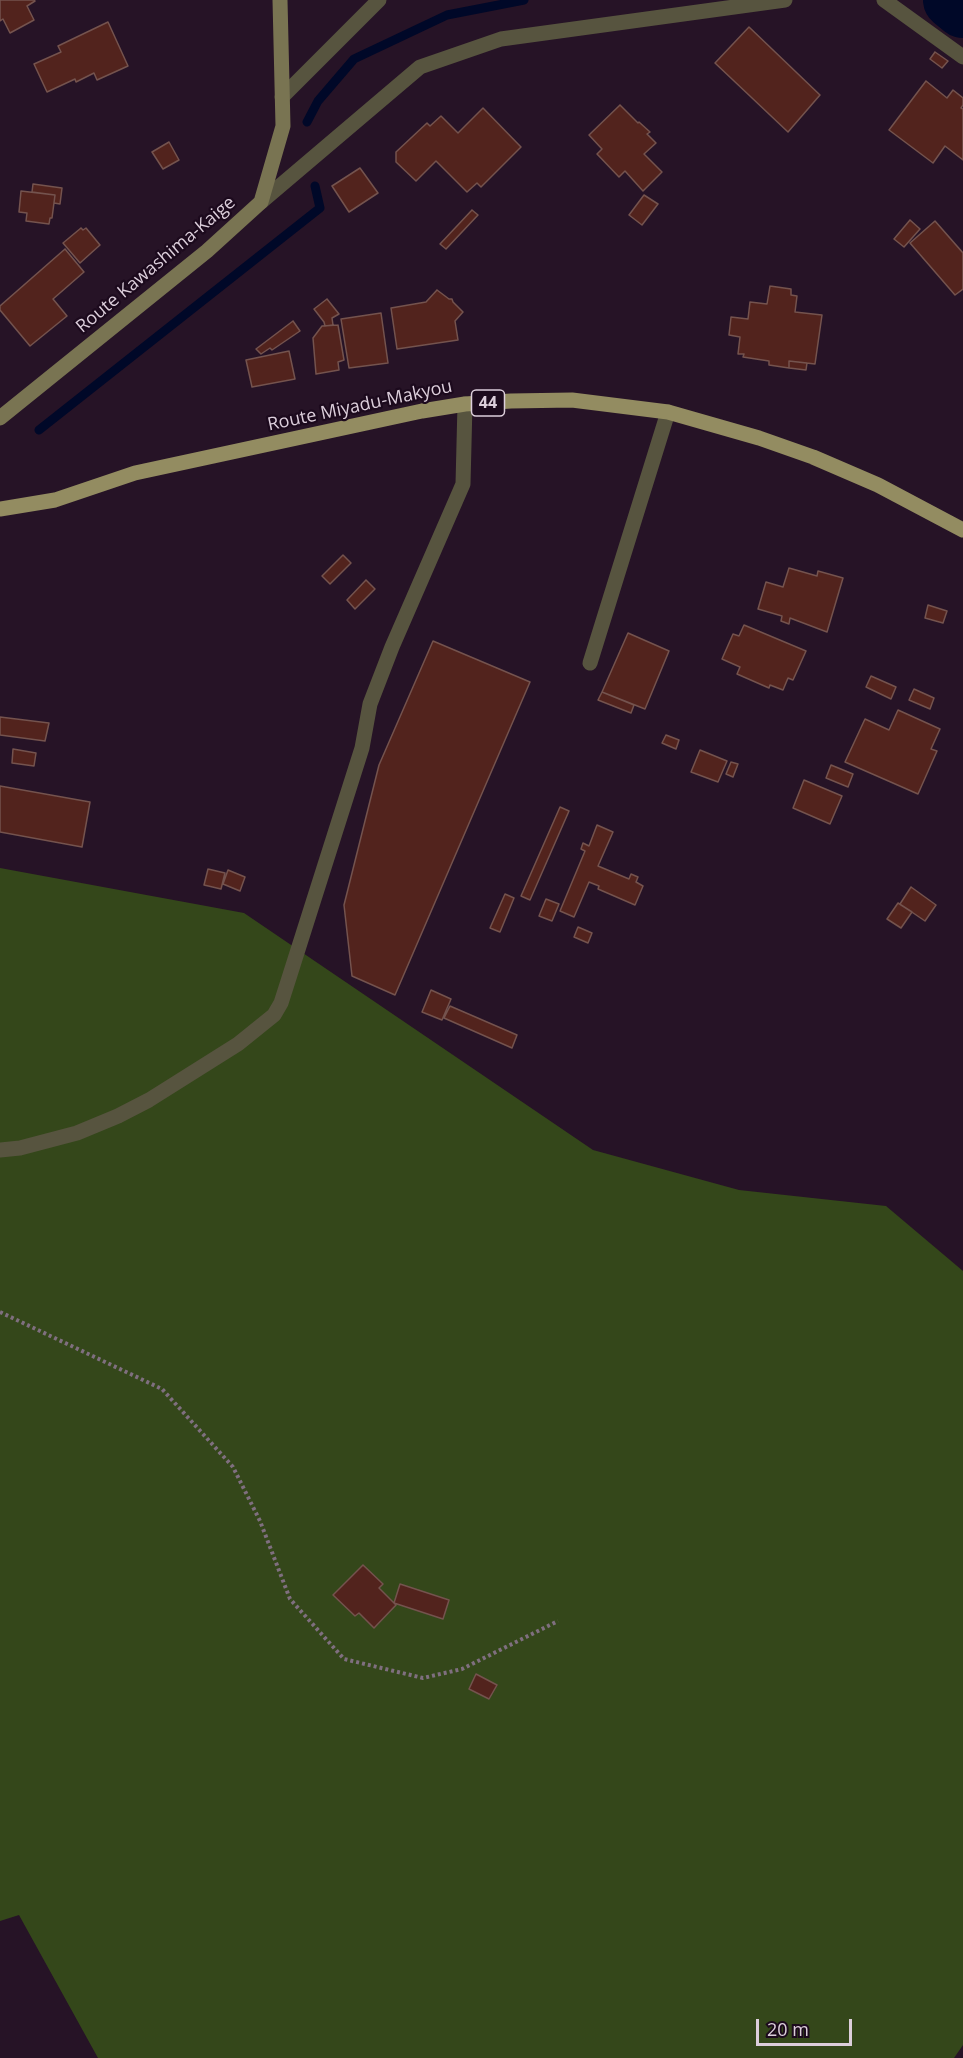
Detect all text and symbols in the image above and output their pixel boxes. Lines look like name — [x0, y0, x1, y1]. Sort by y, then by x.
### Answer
street label: Route Kawashima-Kaige — [72, 192, 240, 338]
street label: Route Miyadu-Makyou — [266, 376, 454, 436]
road number: 44 — [472, 390, 504, 416]
scale bar — [759, 2007, 855, 2045]
text: 20 m — [767, 2017, 809, 2041]

